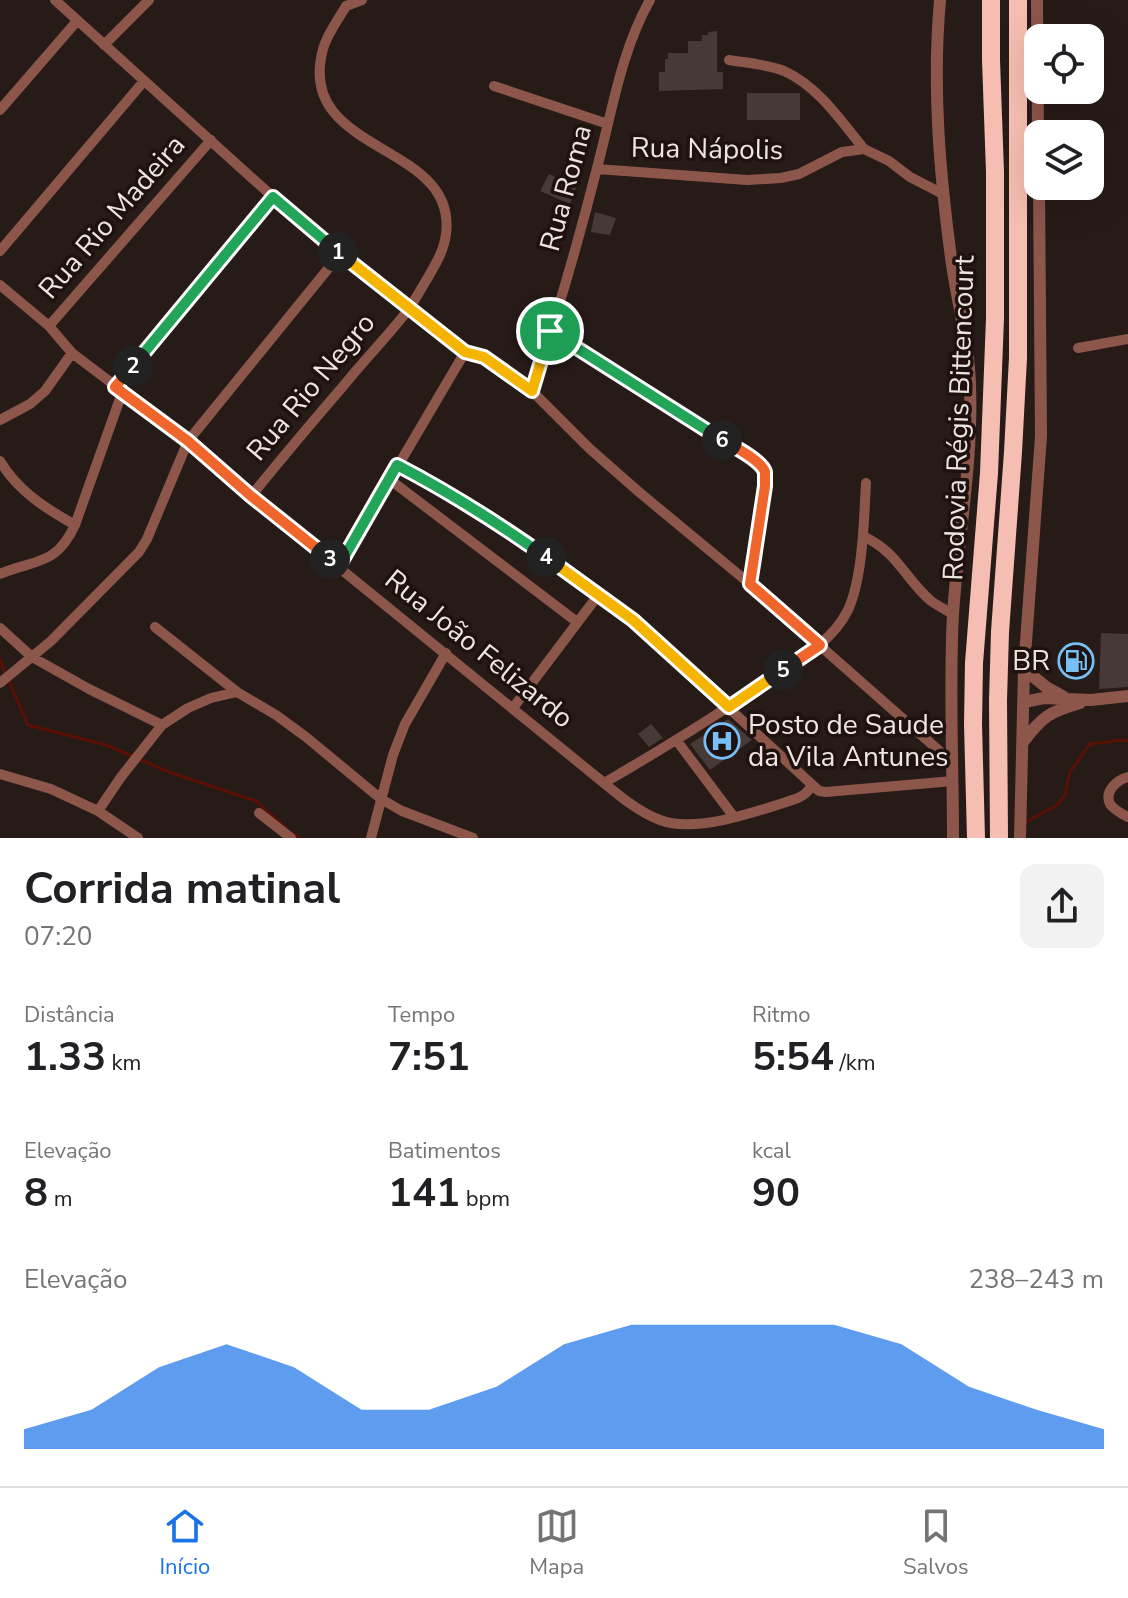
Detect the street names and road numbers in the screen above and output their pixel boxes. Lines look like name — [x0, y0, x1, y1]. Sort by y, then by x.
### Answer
street label: Rua Roma — [531, 121, 601, 255]
street label: Rua Rio Madeira — [30, 127, 194, 307]
street label: Rua Nápolis — [631, 129, 783, 169]
street label: Rodovia Régis Bittencourt — [934, 255, 984, 581]
street label: Rua Rio Negro — [238, 305, 384, 469]
street label: Rua João Felizardo — [377, 561, 581, 737]

